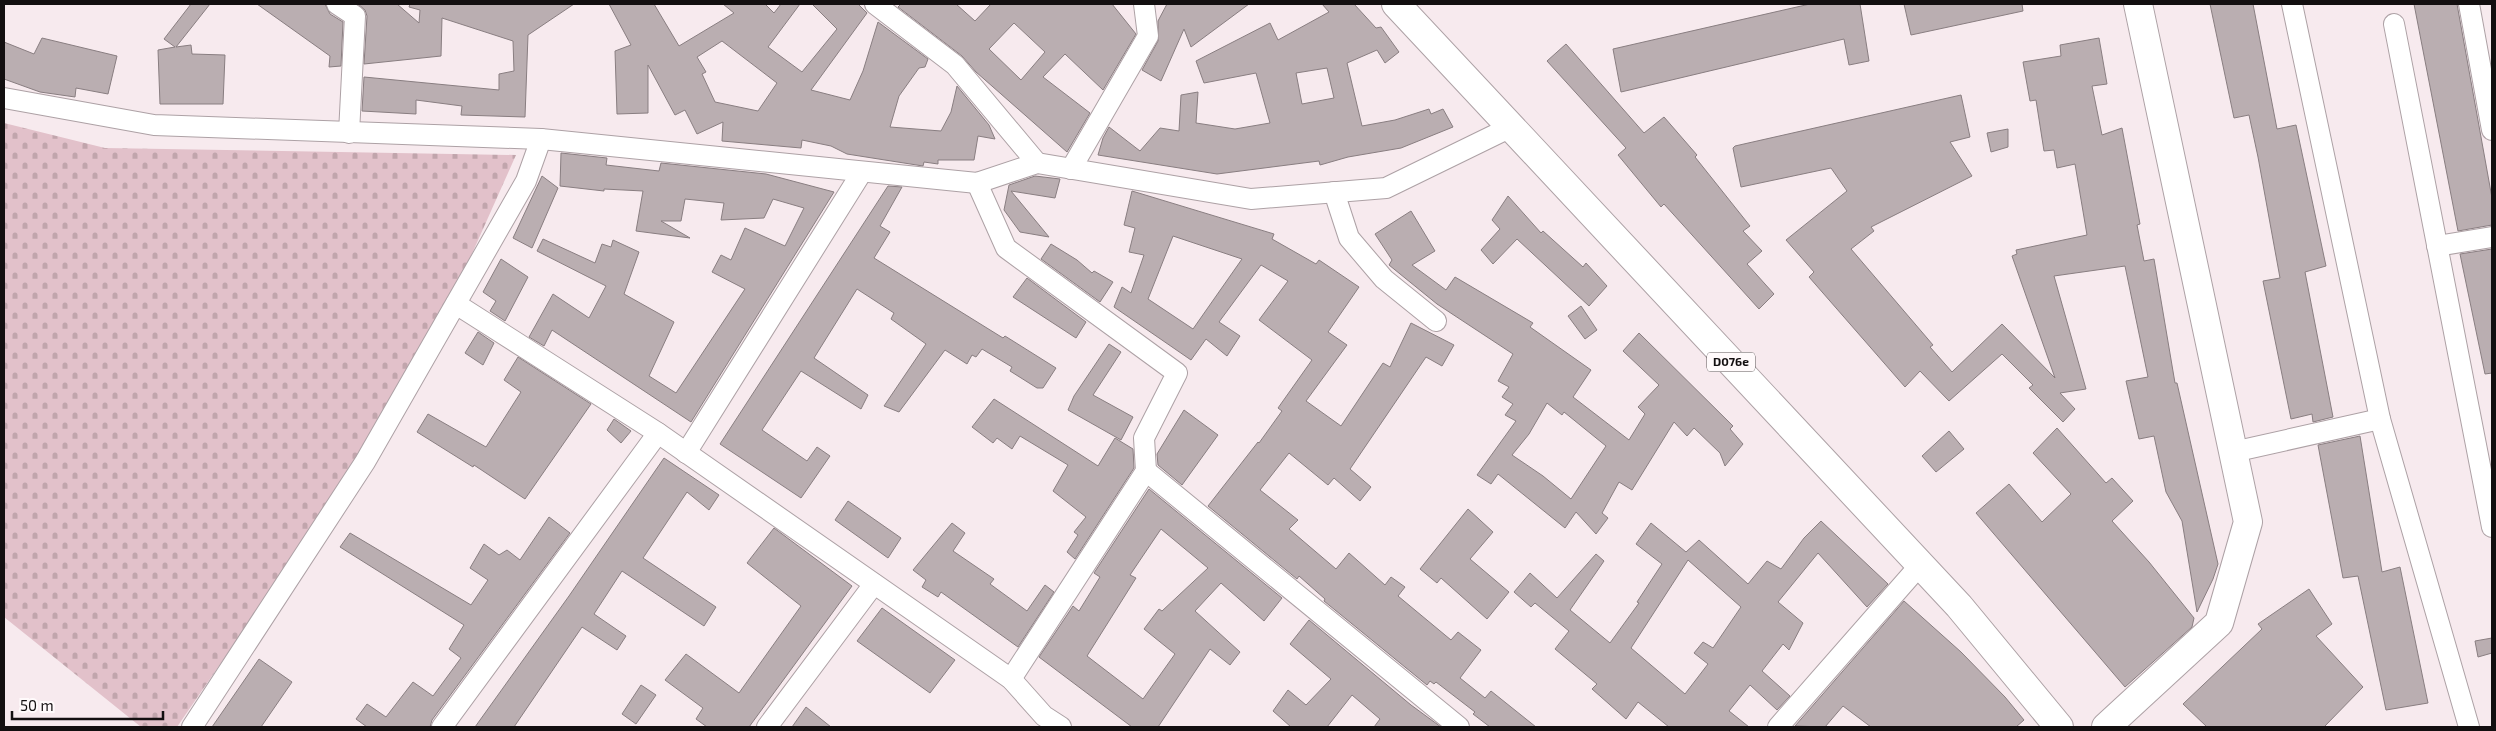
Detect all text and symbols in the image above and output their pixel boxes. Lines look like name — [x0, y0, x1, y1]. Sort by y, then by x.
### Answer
road number: D076e — [1707, 352, 1755, 372]
scale bar — [12, 688, 164, 720]
text: 50 m — [20, 696, 54, 714]

